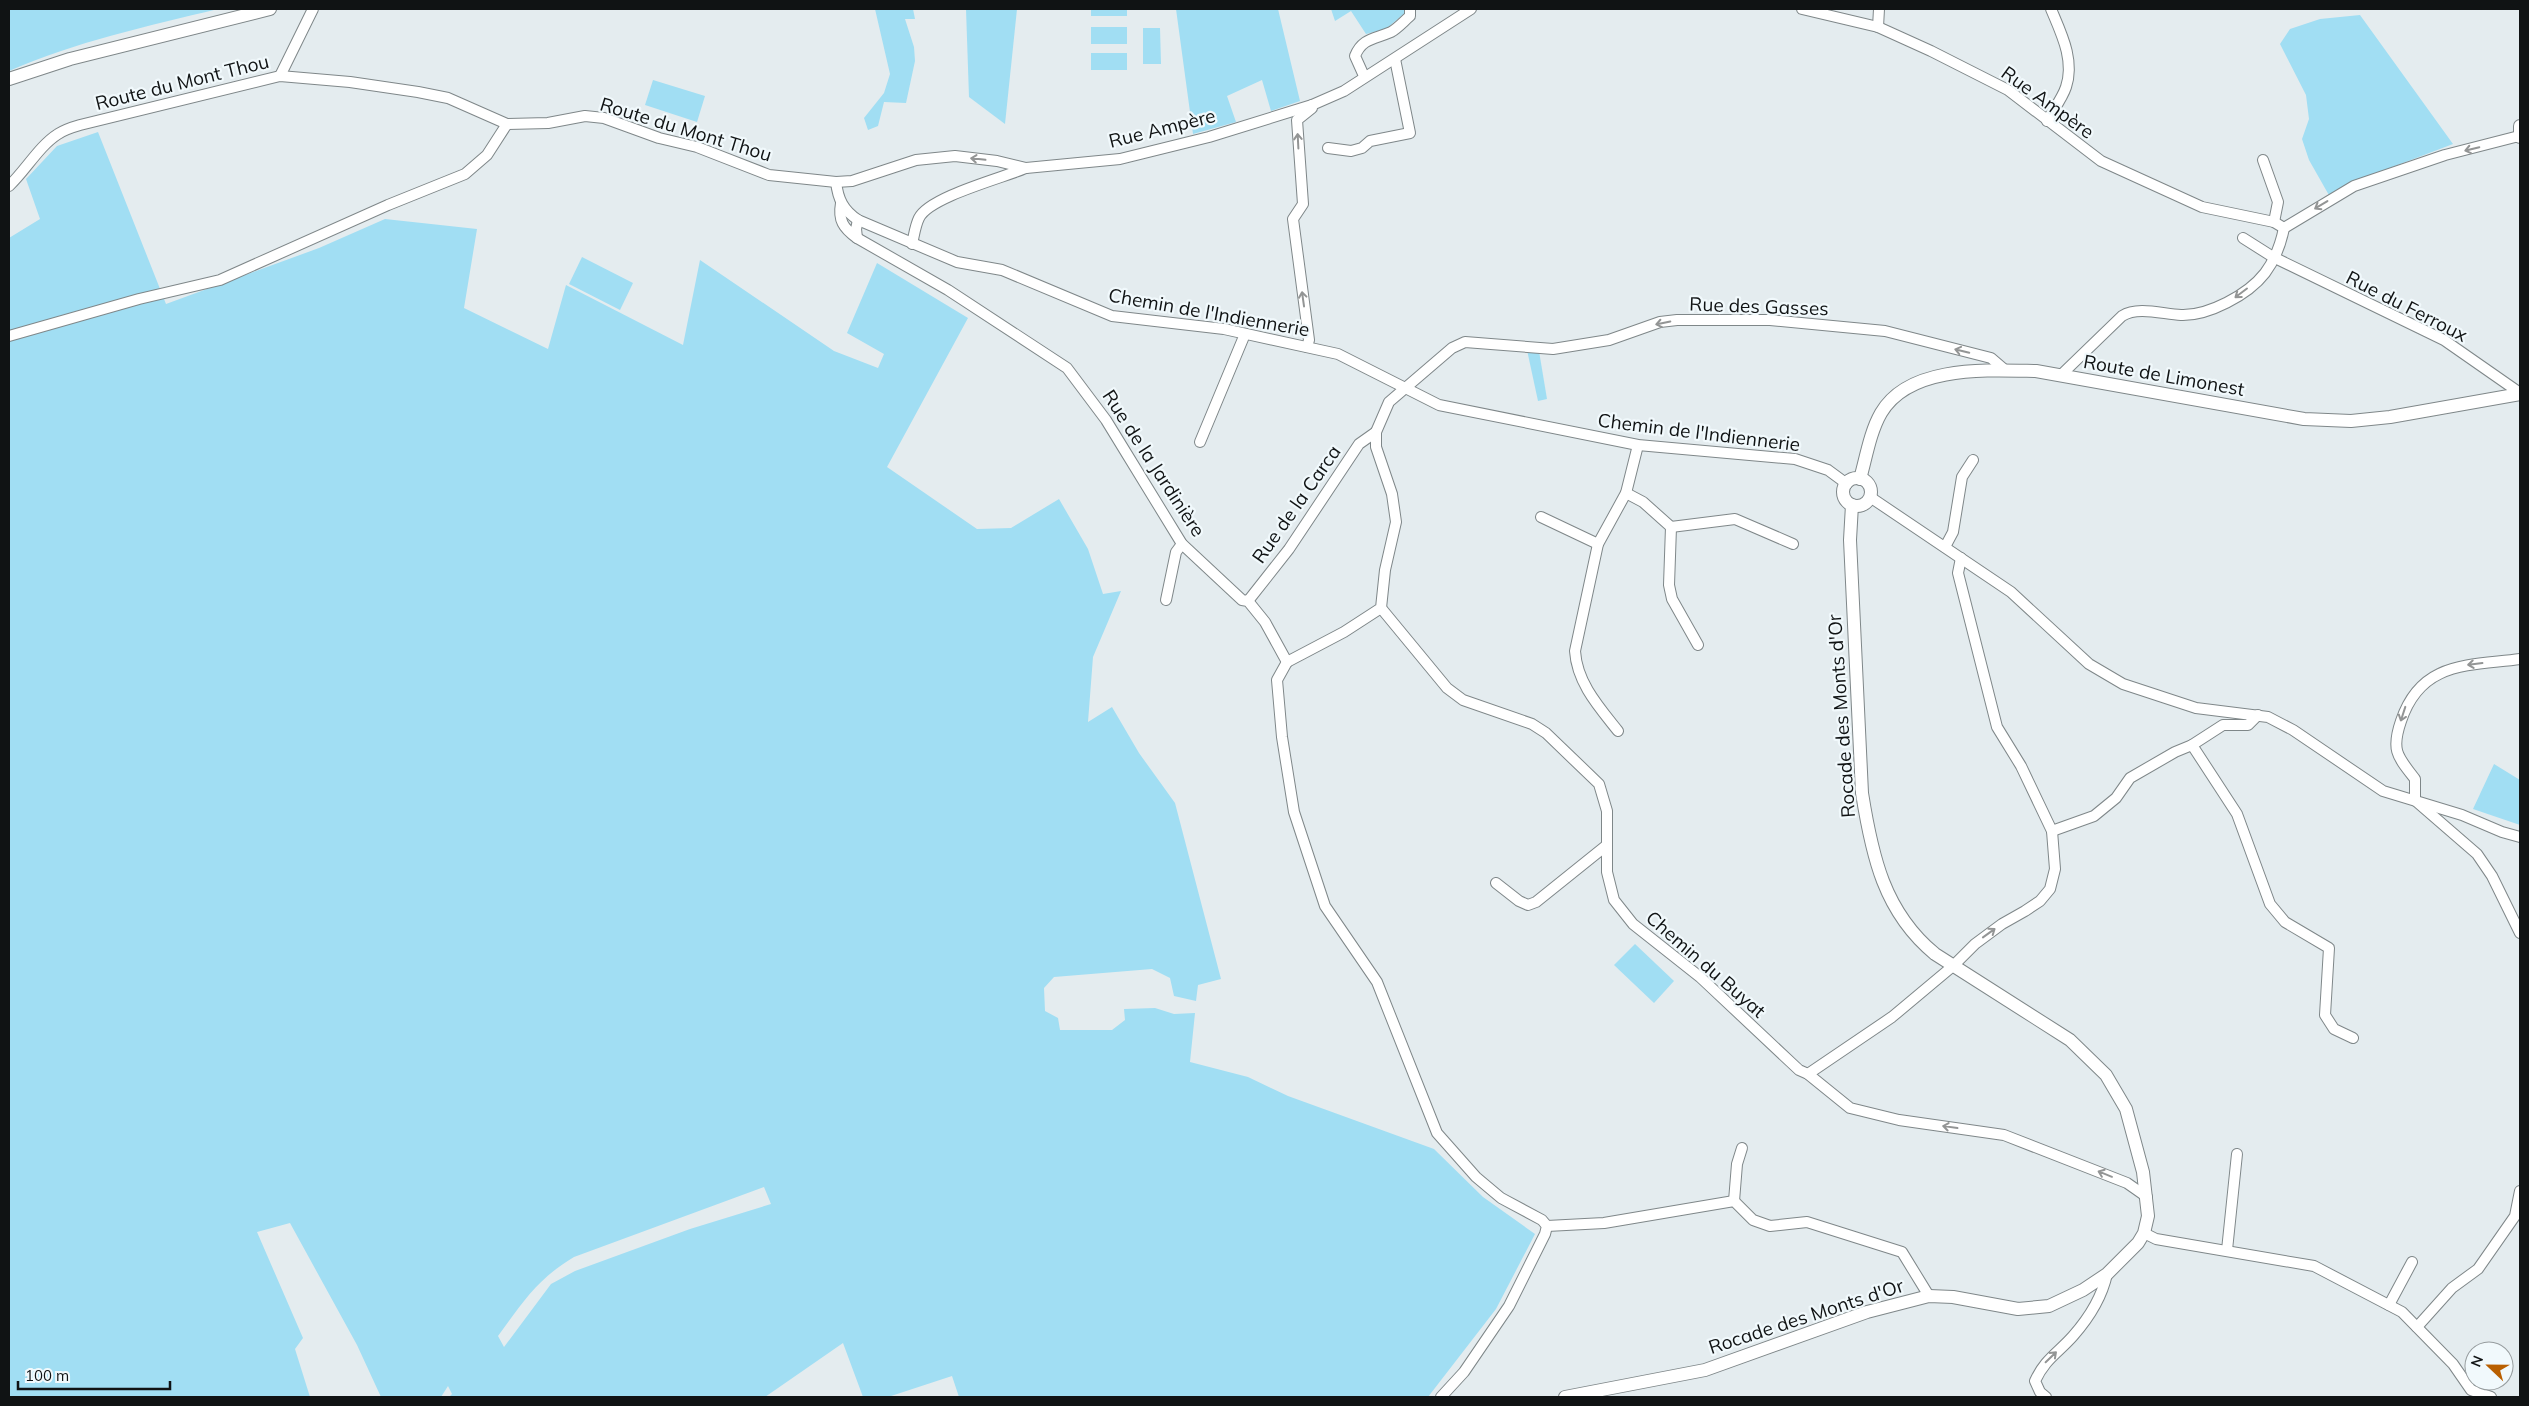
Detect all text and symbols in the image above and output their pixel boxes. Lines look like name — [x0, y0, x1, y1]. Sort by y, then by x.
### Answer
street label: Route du Mont Thou — [93, 49, 271, 115]
street label: Rue Ampère — [1997, 60, 2099, 144]
street label: Route du Mont Thou — [597, 91, 775, 167]
street label: Rue Ampère — [1106, 103, 1218, 153]
one-way arrow — [1293, 133, 1302, 149]
one-way arrow — [2465, 145, 2481, 154]
one-way arrow — [970, 154, 986, 164]
one-way arrow — [2314, 201, 2328, 211]
street label: Rue du Ferroux — [2342, 265, 2472, 347]
street label: Chemin de l'Indiennerie — [1107, 282, 1311, 342]
one-way arrow — [2234, 288, 2248, 298]
one-way arrow — [1298, 291, 1308, 307]
street label: Rue des Gasses — [1689, 292, 1829, 320]
one-way arrow — [1655, 318, 1671, 328]
one-way arrow — [1954, 345, 1970, 355]
street label: Route de Limonest — [2082, 349, 2247, 401]
street label: Rue de la Jardinière — [1098, 385, 1210, 541]
street label: Chemin de l'Indiennerie — [1596, 408, 1802, 456]
street label: Rue de la Carca — [1246, 440, 1346, 568]
street label: Rocade des Monts d'Or — [1822, 613, 1860, 818]
one-way arrow — [2468, 660, 2484, 670]
one-way arrow — [2398, 706, 2407, 721]
street label: Chemin du Buyat — [1641, 905, 1771, 1023]
one-way arrow — [1982, 928, 1996, 938]
one-way arrow — [1943, 1122, 1959, 1132]
one-way arrow — [2098, 1169, 2113, 1179]
street label: Rocade des Monts d'Or — [1705, 1273, 1907, 1359]
north arrow — [2464, 1341, 2514, 1391]
one-way arrow — [2045, 1351, 2057, 1364]
text: N — [2467, 1353, 2487, 1369]
scale bar — [18, 1358, 170, 1390]
text: 100 m — [25, 1366, 69, 1385]

